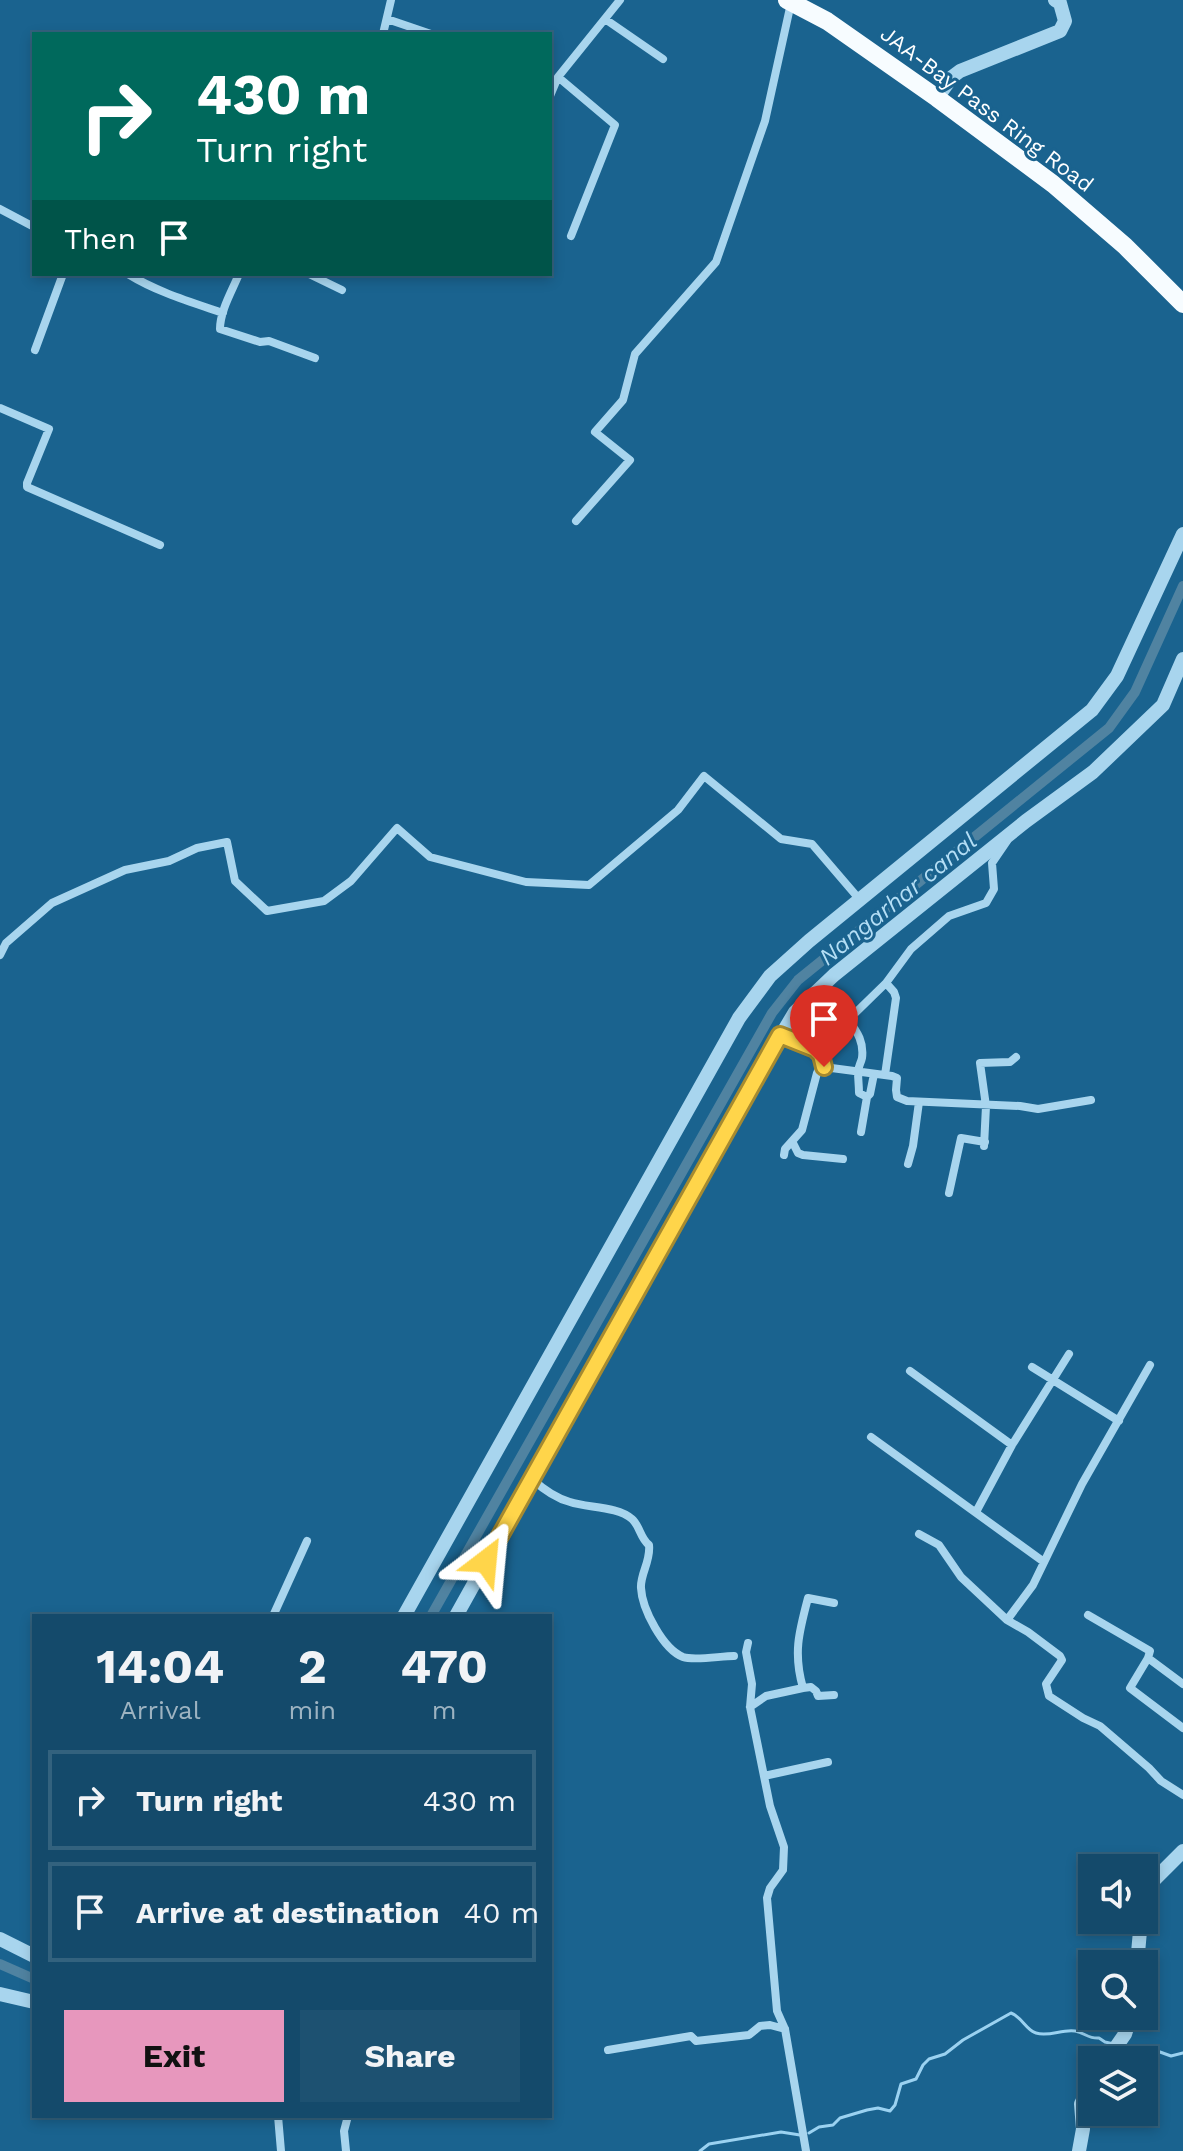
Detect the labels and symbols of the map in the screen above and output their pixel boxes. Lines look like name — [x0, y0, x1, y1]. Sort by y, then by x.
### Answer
street label: JAA-Bay Pass Ring Road — [876, 21, 1098, 197]
water label: Nangarhar canal — [813, 827, 983, 971]
pin — [790, 985, 858, 1067]
position arrow — [444, 1519, 528, 1603]

